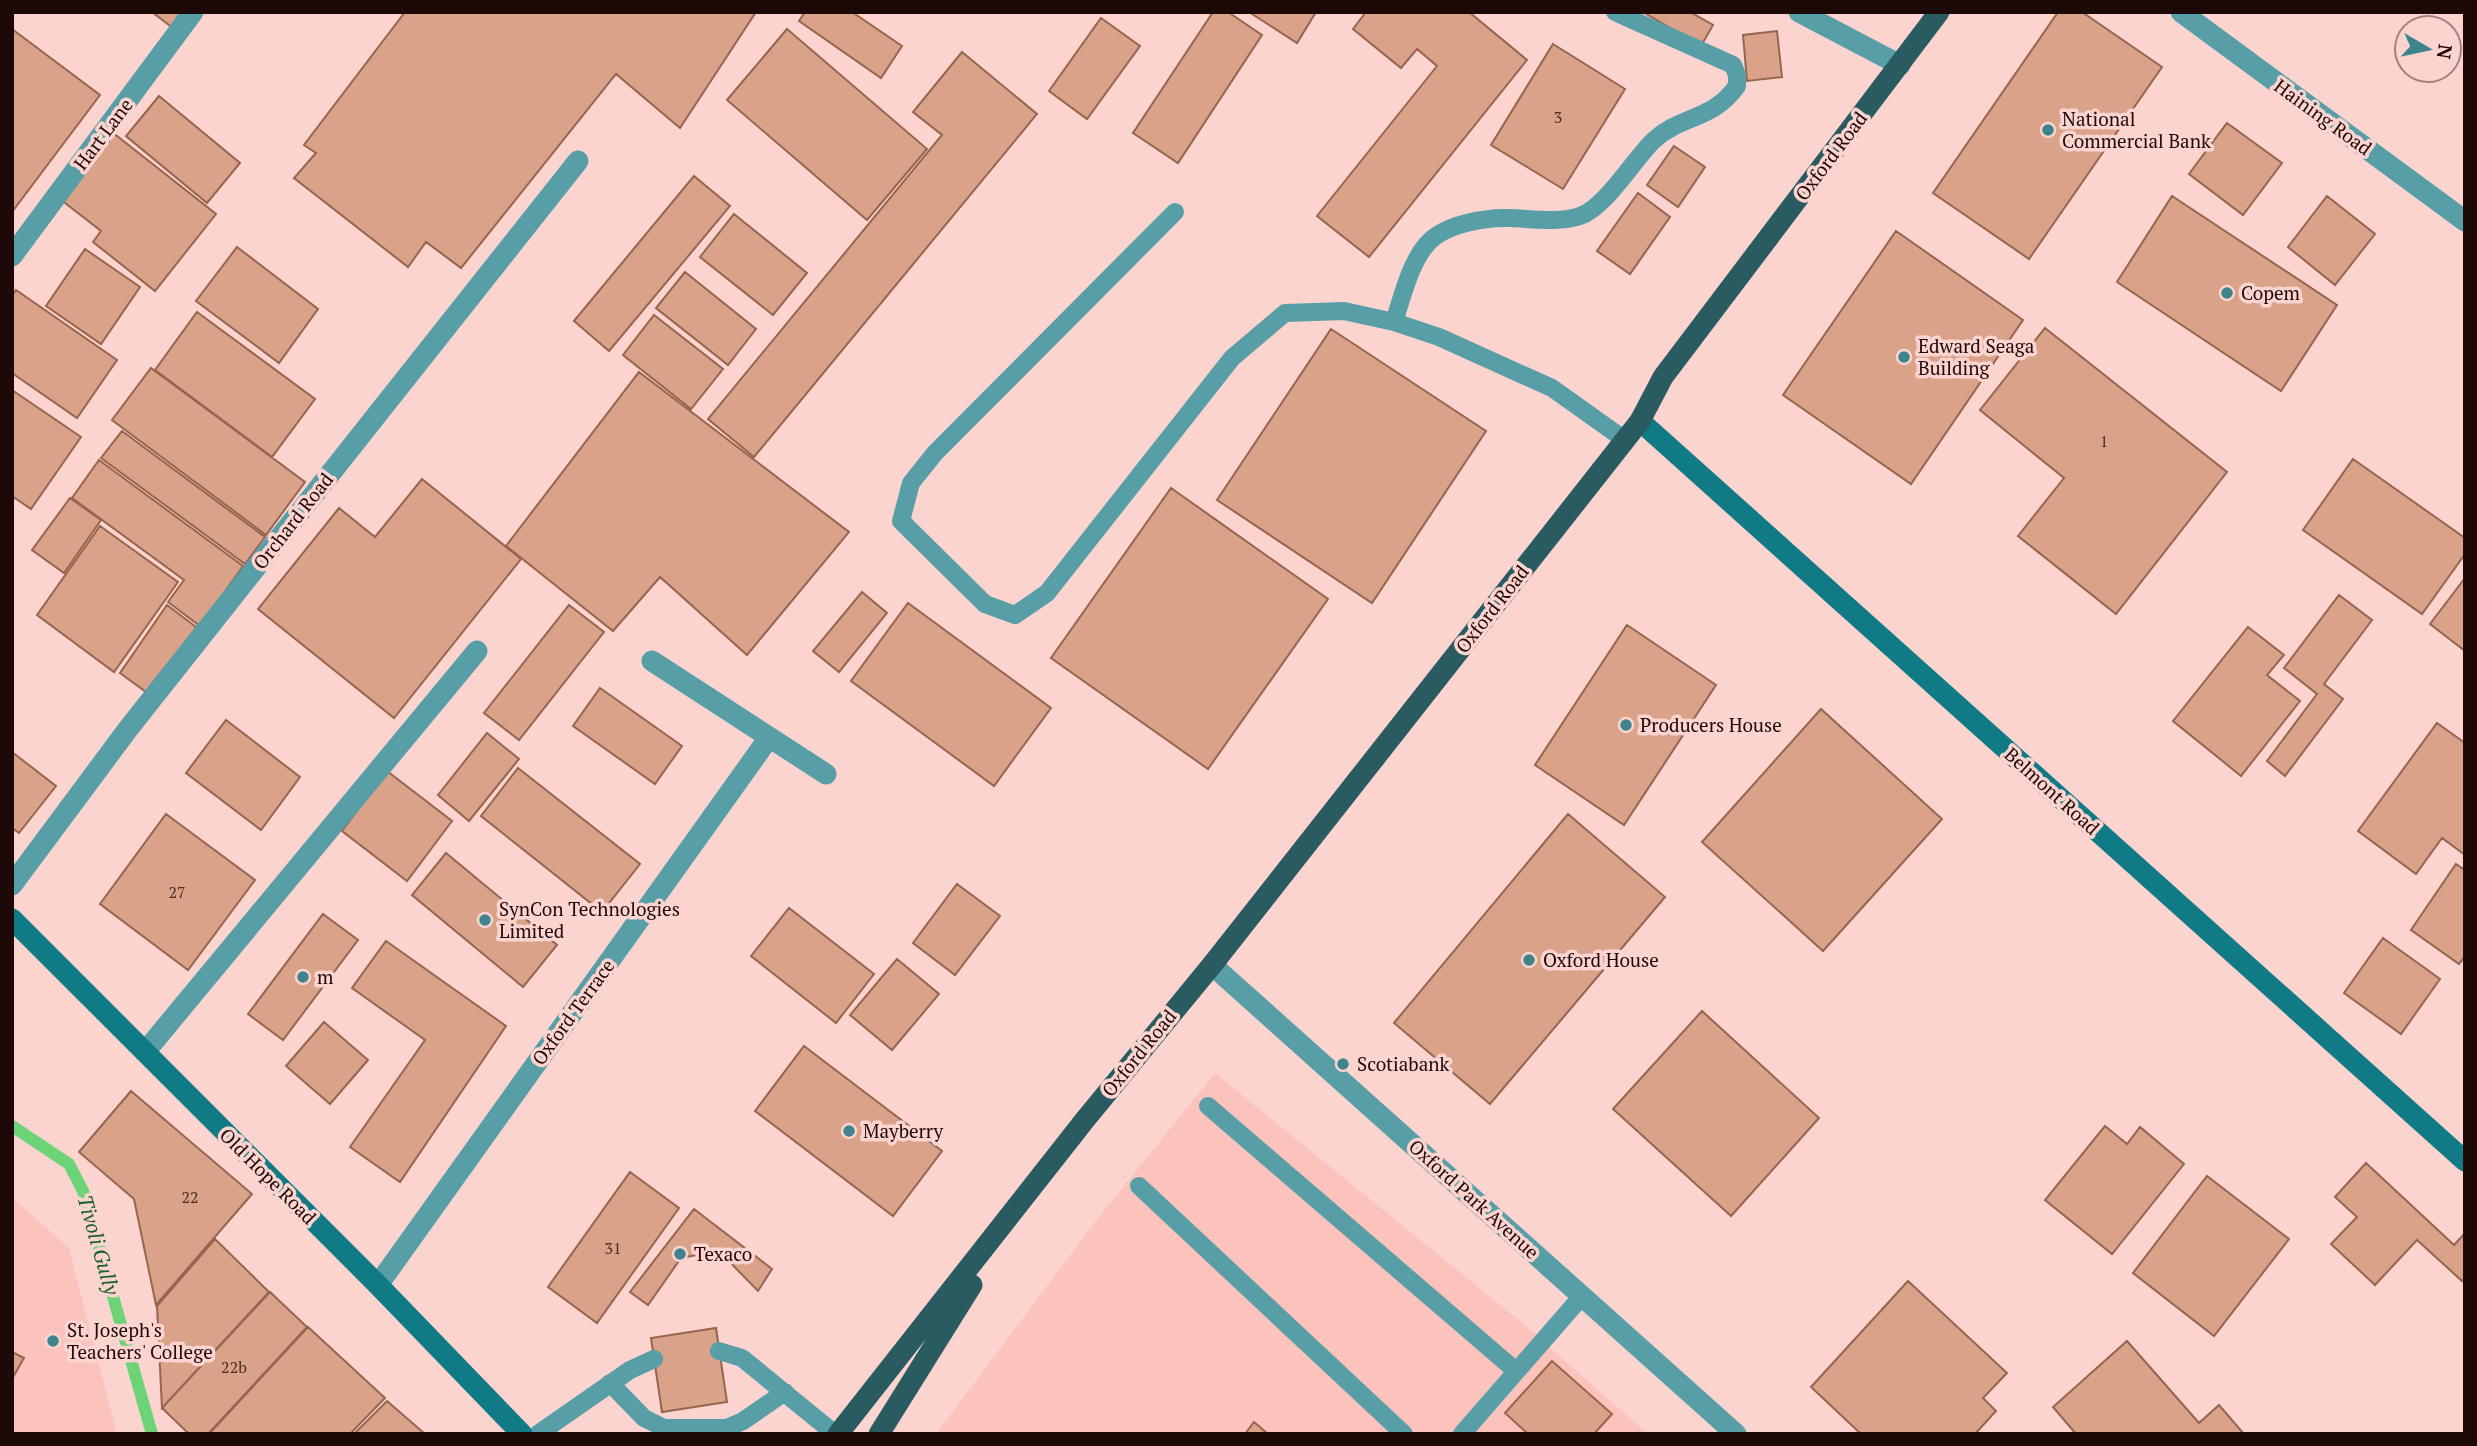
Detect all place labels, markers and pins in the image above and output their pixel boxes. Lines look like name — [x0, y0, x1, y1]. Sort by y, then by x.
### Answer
place label: National Commercial Bank — [2062, 106, 2211, 153]
marker: National Commercial Bank — [2040, 122, 2056, 138]
place label: Copem — [2241, 280, 2301, 305]
marker: Copem — [2219, 285, 2235, 301]
place label: Edward Seaga Building — [1918, 333, 2035, 380]
marker: Edward Seaga Building — [1896, 349, 1912, 365]
place label: Producers House — [1640, 712, 1782, 737]
marker: Producers House — [1618, 717, 1634, 733]
place label: SynCon Technologies Limited — [499, 896, 680, 943]
marker: SynCon Technologies Limited — [477, 912, 493, 928]
place label: Oxford House — [1543, 947, 1659, 972]
marker: Oxford House — [1521, 952, 1537, 968]
place label: m — [317, 964, 334, 989]
marker: m — [295, 969, 311, 985]
place label: Scotiabank — [1357, 1051, 1450, 1076]
marker: Scotiabank — [1335, 1056, 1351, 1072]
place label: Mayberry — [863, 1118, 943, 1143]
marker: Mayberry — [841, 1123, 857, 1139]
place label: Texaco — [694, 1241, 752, 1266]
marker: Texaco — [672, 1246, 688, 1262]
place label: St. Joseph's Teachers' College — [67, 1317, 213, 1364]
marker: St. Joseph's Teachers' College — [45, 1333, 61, 1349]

